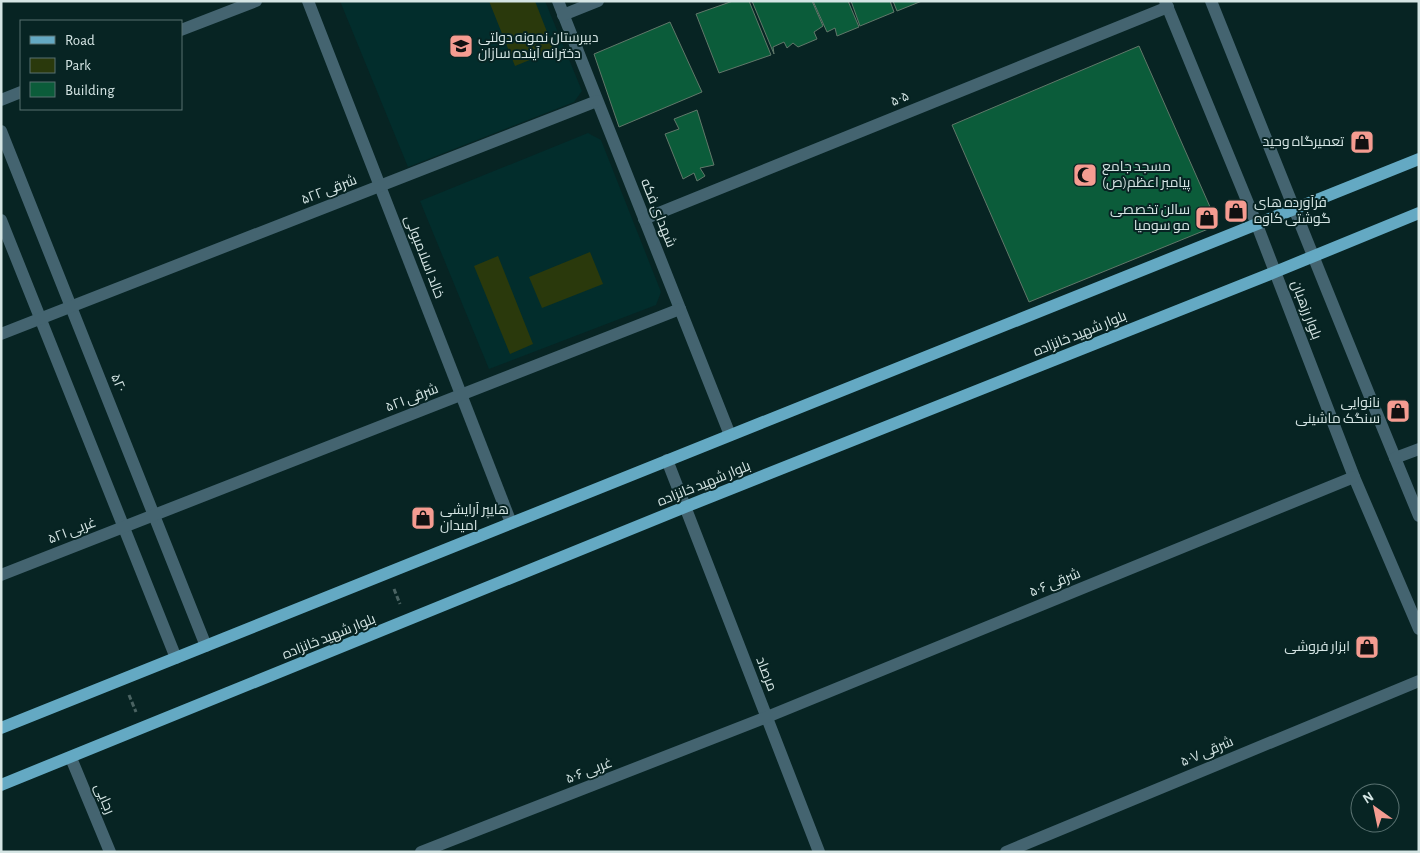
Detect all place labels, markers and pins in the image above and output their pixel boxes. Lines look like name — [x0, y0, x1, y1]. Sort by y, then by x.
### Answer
place label: دبیرستان نمونه دولتی دخترانه آینده سازان — [478, 31, 598, 61]
school or university icon: دبیرستان نمونه دولتی دخترانه آینده سازان — [448, 33, 474, 59]
shop icon: تعمیرگاه وحید — [1349, 129, 1375, 155]
place label: تعمیرگاه وحید — [1263, 135, 1344, 149]
place label: مسجد جامع پیامبر اعظم(ص) — [1102, 160, 1191, 192]
mosque icon: مسجد جامع پیامبر اعظم(ص) — [1072, 162, 1098, 188]
place label: فرآورده های گوشتی کاوه — [1254, 195, 1331, 226]
shop icon: فرآورده های گوشتی کاوه — [1223, 198, 1249, 224]
place label: سالن تخصصی مو سومیا — [1110, 203, 1190, 233]
shop icon: سالن تخصصی مو سومیا — [1194, 205, 1220, 231]
place label: نانوایی سنگک ماشینی — [1295, 396, 1380, 426]
shop icon: نانوایی سنگک ماشینی — [1385, 398, 1411, 424]
place label: هایپر آرایشی امیدان — [440, 502, 509, 533]
shop icon: هایپر آرایشی امیدان — [410, 505, 436, 531]
shop icon: ابزار فروشی — [1354, 634, 1380, 660]
place label: ابزار فروشی — [1284, 640, 1350, 654]

